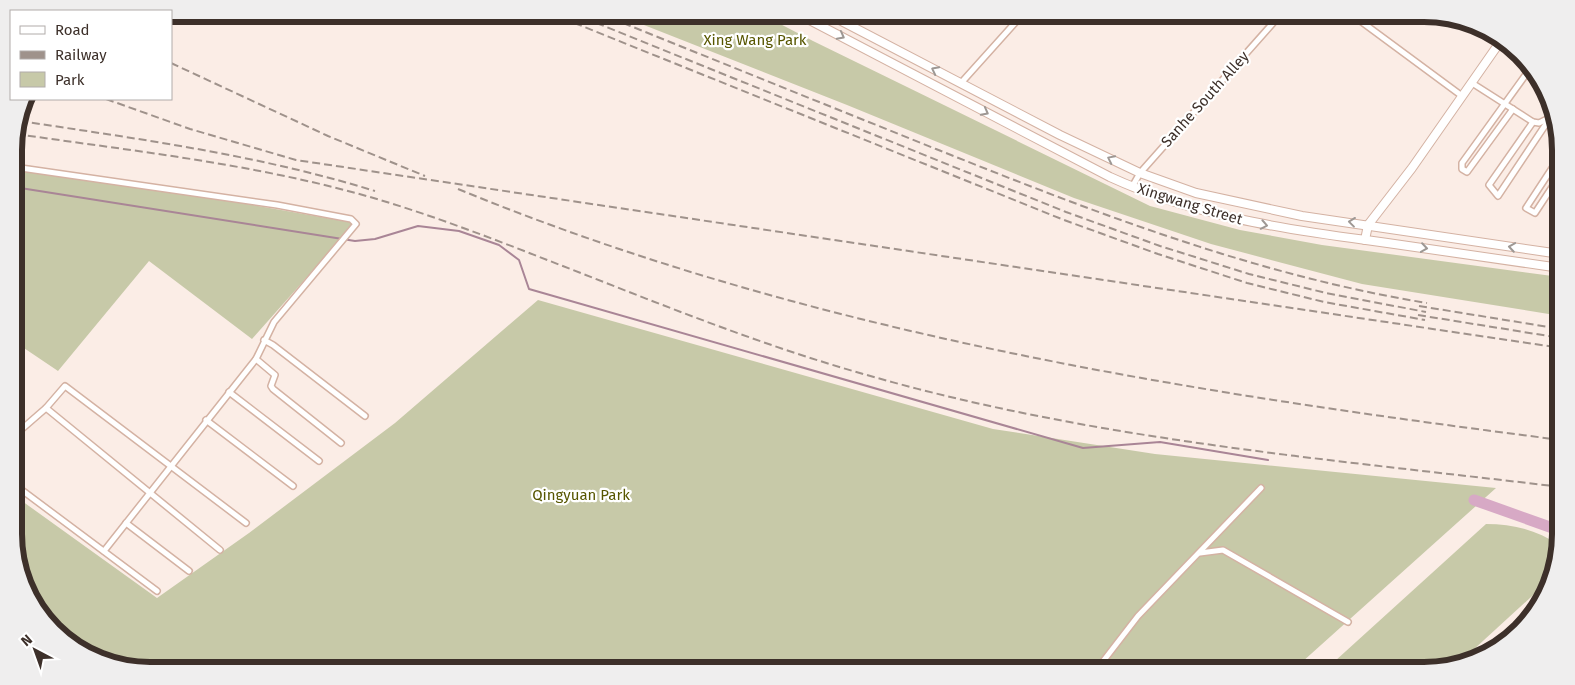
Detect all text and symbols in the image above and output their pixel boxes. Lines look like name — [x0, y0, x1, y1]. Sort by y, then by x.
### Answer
legend — [10, 10, 172, 100]
text: Road — [55, 21, 90, 39]
one-way arrow — [836, 30, 845, 40]
park label: Xing Wang Park — [703, 31, 807, 49]
text: Railway — [55, 46, 107, 64]
street label: Sanhe South Alley — [1157, 47, 1253, 151]
one-way arrow — [931, 66, 940, 76]
text: Park — [55, 71, 85, 89]
one-way arrow — [980, 106, 989, 116]
one-way arrow — [1107, 155, 1116, 166]
street label: Xingwang Street — [1135, 179, 1245, 229]
one-way arrow — [1347, 218, 1356, 228]
one-way arrow — [1259, 219, 1268, 230]
one-way arrow — [1508, 242, 1517, 252]
one-way arrow — [1420, 243, 1429, 253]
park label: Qingyuan Park — [532, 486, 630, 504]
north arrow — [10, 625, 60, 675]
text: N — [18, 631, 36, 650]

